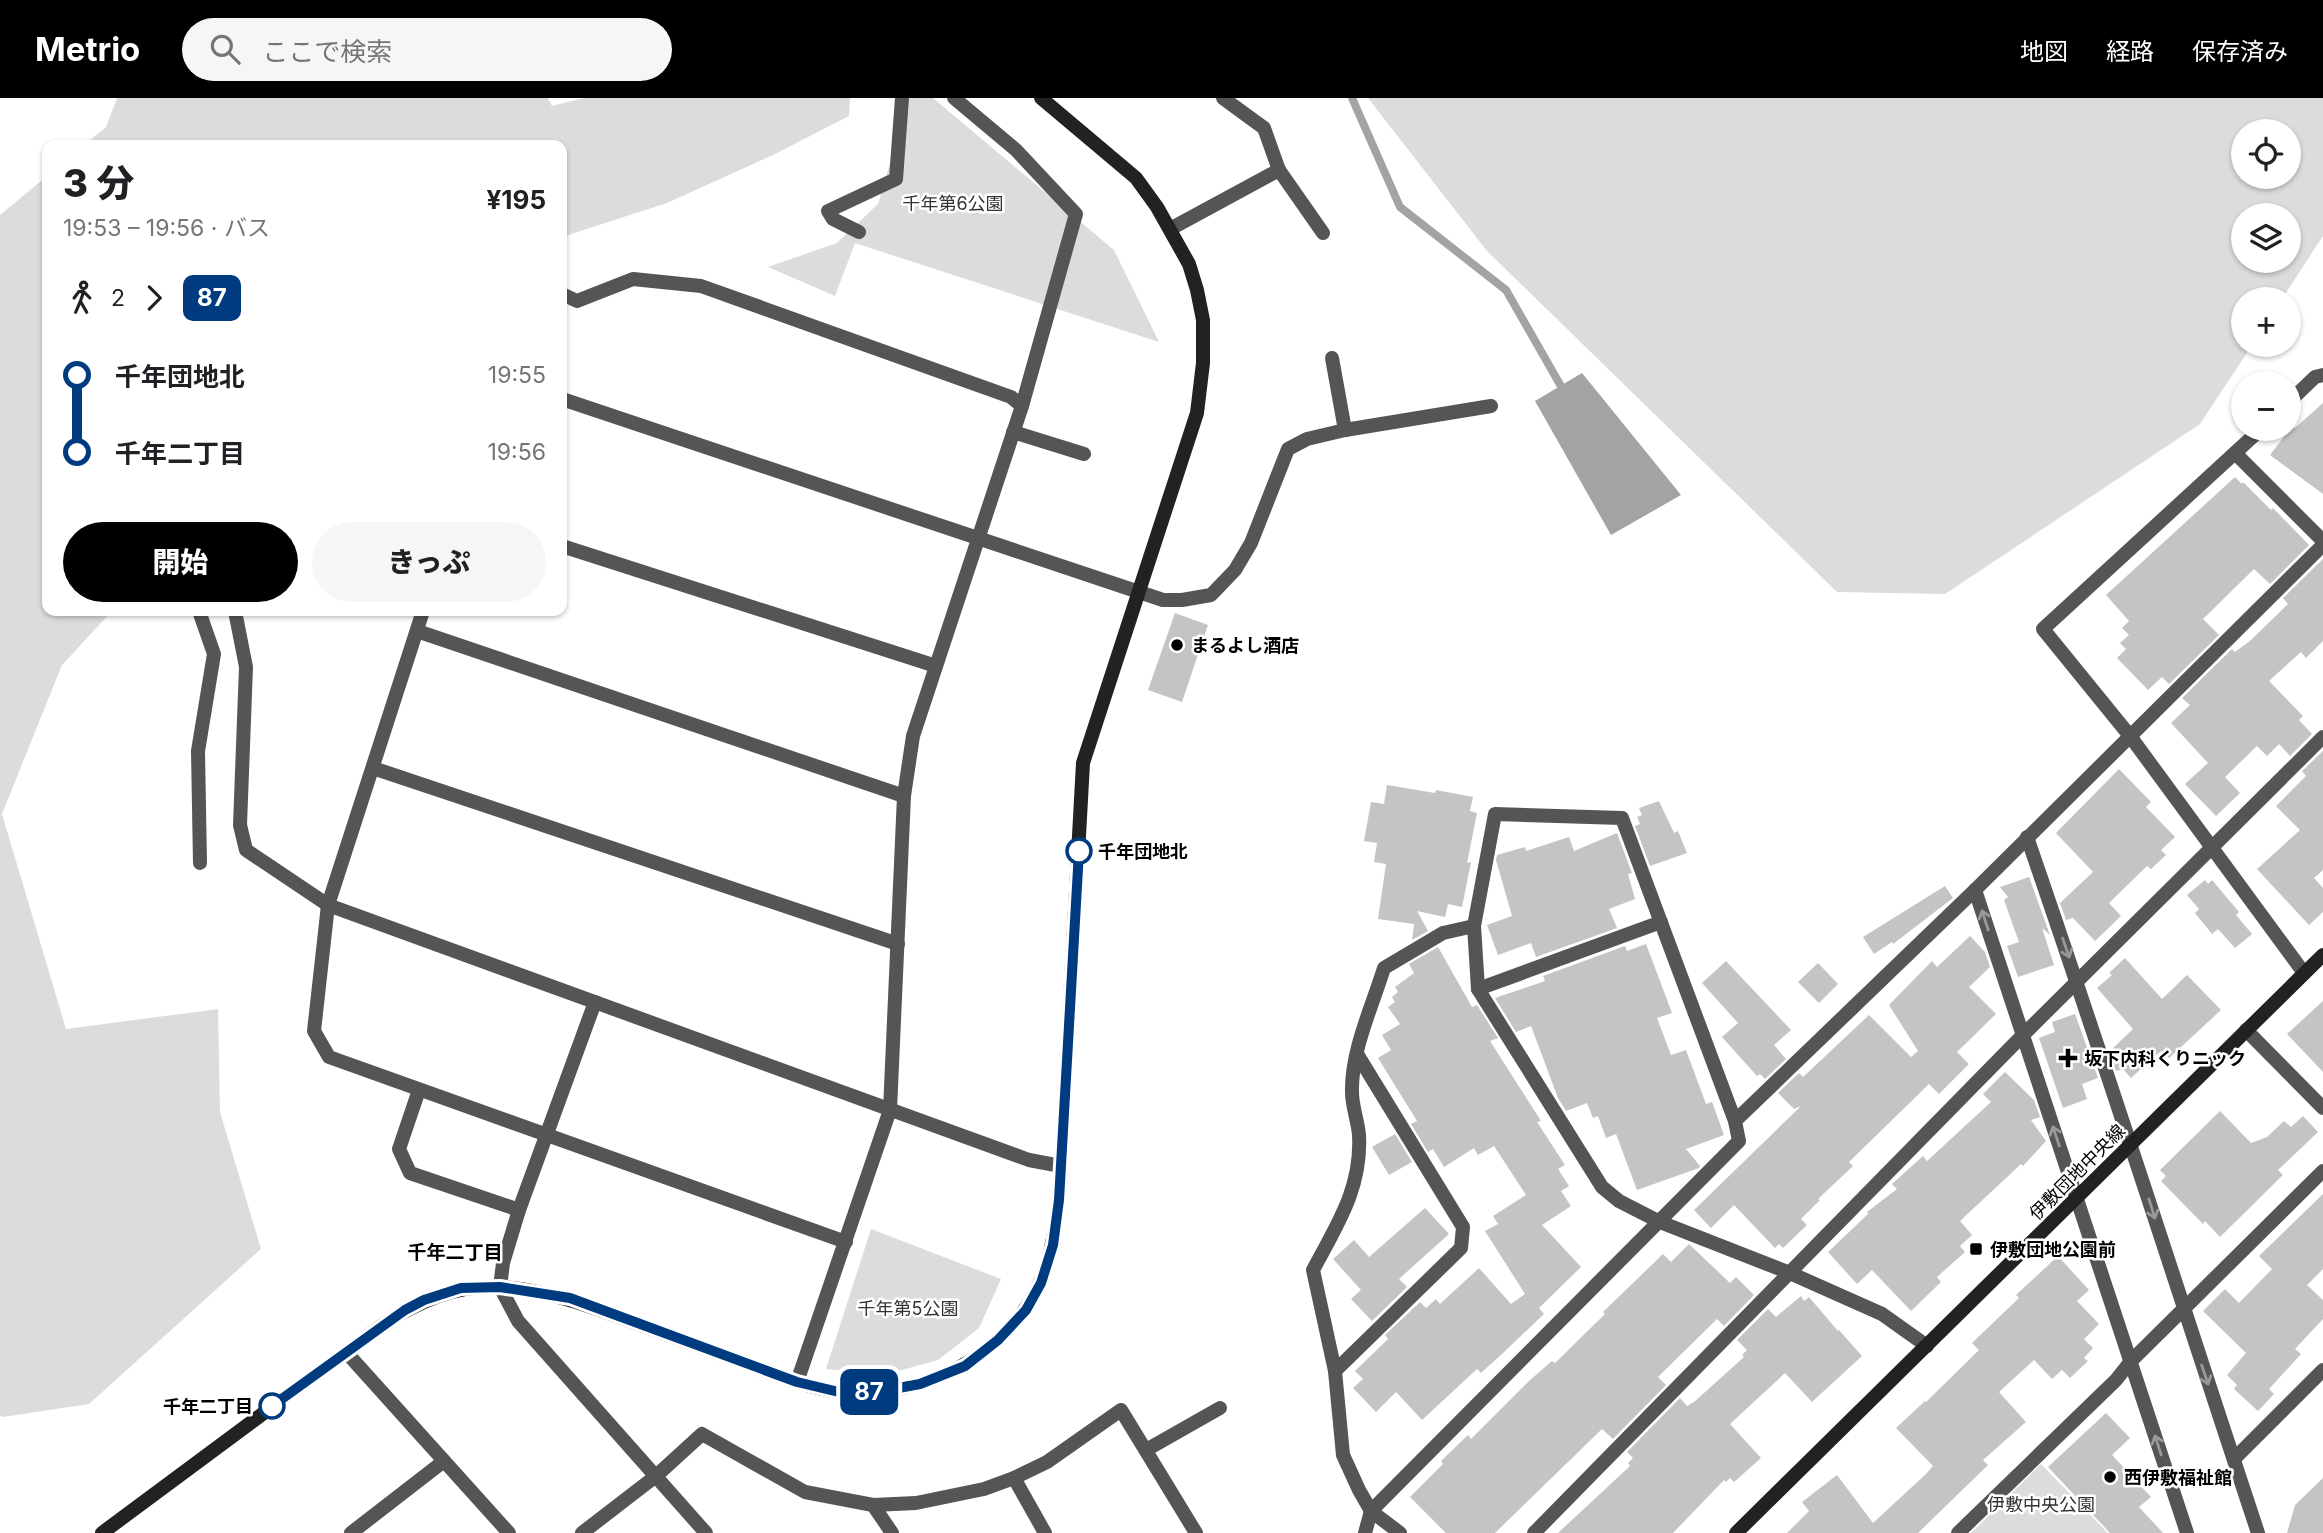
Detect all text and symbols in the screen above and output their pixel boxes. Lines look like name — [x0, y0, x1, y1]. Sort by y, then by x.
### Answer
search box — [182, 18, 672, 81]
text: Metrio — [35, 29, 140, 69]
icon: search — [206, 30, 244, 68]
text: ここで検索 — [262, 36, 392, 67]
text: 地図 — [2020, 37, 2068, 66]
text: 経路 — [2106, 37, 2154, 66]
text: 保存済み — [2192, 37, 2288, 66]
map controls — [2231, 119, 2301, 441]
button: locate — [2231, 119, 2301, 189]
text: 3 分 — [63, 160, 134, 206]
text: ¥195 — [486, 184, 546, 215]
park label: 千年第6公園 — [902, 193, 1004, 214]
button: layers — [2231, 203, 2301, 273]
text: 19:53 – 19:56 · バス — [63, 214, 270, 242]
icon: walk — [63, 279, 101, 317]
icon: forward — [135, 279, 173, 317]
text: 87 — [197, 283, 227, 312]
text: 2 — [111, 284, 125, 312]
button: + — [2231, 287, 2301, 357]
text: 千年団地北 — [115, 361, 245, 392]
text: 19:55 — [488, 361, 546, 389]
button: − — [2231, 371, 2301, 441]
text: 千年二丁目 — [115, 438, 245, 469]
text: 19:56 — [488, 438, 546, 466]
button: 開始 — [63, 522, 298, 602]
button: きっぷ — [312, 522, 546, 602]
place label: まるよし酒店 — [1191, 635, 1299, 656]
marker: まるよし酒店 — [1169, 637, 1185, 653]
marker: 千年団地北 — [1066, 838, 1092, 864]
place label: 千年団地北 — [1098, 841, 1188, 862]
one-way arrow — [1978, 909, 1990, 931]
one-way arrow — [2061, 937, 2073, 959]
marker: 坂下内科くりニック — [2058, 1048, 2078, 1068]
place label: 坂下内科くりニック — [2084, 1048, 2246, 1069]
street label: 伊敷団地中央線 — [2025, 1120, 2129, 1224]
one-way arrow — [2049, 1125, 2062, 1147]
one-way arrow — [2147, 1198, 2160, 1220]
place label: 伊敷団地公園前 — [1990, 1239, 2116, 1260]
district label: 千年二丁目 — [407, 1241, 503, 1264]
marker: 伊敷団地公園前 — [1968, 1241, 1984, 1257]
park label: 千年第5公園 — [858, 1298, 958, 1319]
one-way arrow — [2200, 1363, 2212, 1385]
line badge: 87 — [838, 1369, 900, 1415]
text: 87 — [854, 1377, 884, 1406]
marker: 千年二丁目 — [259, 1393, 285, 1419]
place label: 千年二丁目 — [163, 1396, 253, 1417]
one-way arrow — [2151, 1434, 2164, 1456]
place label: 西伊敷福祉館 — [2124, 1467, 2232, 1488]
marker: 西伊敷福祉館 — [2102, 1469, 2118, 1485]
park label: 伊敷中央公園 — [1987, 1494, 2095, 1515]

